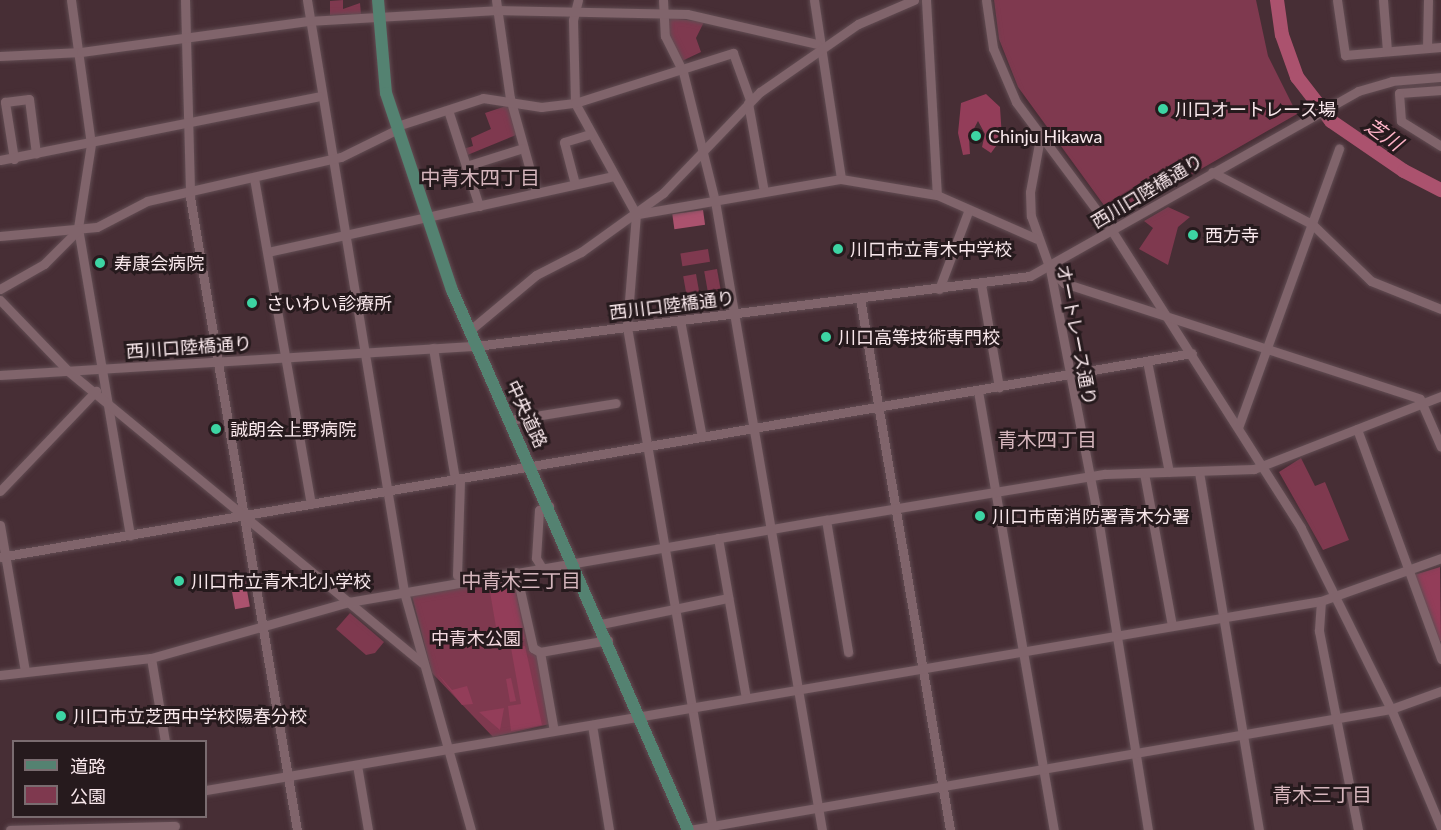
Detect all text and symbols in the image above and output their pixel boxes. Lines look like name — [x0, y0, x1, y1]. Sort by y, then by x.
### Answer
place label: 川口オートレース場 — [1175, 98, 1337, 120]
marker: 川口オートレース場 — [1156, 102, 1170, 116]
water label: 芝川 — [1361, 113, 1407, 155]
place label: Chinju Hikawa — [988, 125, 1102, 147]
marker: Chinju Hikawa — [969, 129, 983, 143]
street label: 西川口陸橋通り — [1087, 149, 1207, 233]
district label: 中青木四丁目 — [420, 165, 540, 189]
place label: 西方寺 — [1205, 224, 1259, 246]
marker: 西方寺 — [1186, 228, 1200, 242]
place label: 川口市立青木中学校 — [850, 238, 1012, 260]
marker: 川口市立青木中学校 — [831, 242, 845, 256]
place label: 寿康会病院 — [114, 252, 204, 274]
marker: 寿康会病院 — [91, 254, 109, 272]
street label: オートレース通り — [1053, 262, 1101, 408]
street label: 西川口陸橋通り — [608, 287, 736, 323]
place label: さいわい診療所 — [266, 292, 392, 314]
marker: さいわい診療所 — [243, 294, 261, 312]
place label: 川口高等技術専門校 — [838, 326, 1000, 348]
marker: 川口高等技術専門校 — [819, 330, 833, 344]
street label: 西川口陸橋通り — [125, 332, 253, 362]
street label: 中央道路 — [502, 377, 552, 451]
place label: 誠朗会上野病院 — [230, 418, 356, 440]
marker: 誠朗会上野病院 — [207, 420, 225, 438]
district label: 青木四丁目 — [997, 427, 1097, 451]
place label: 川口市南消防署青木分署 — [992, 505, 1190, 527]
marker: 川口市南消防署青木分署 — [973, 509, 987, 523]
district label: 中青木三丁目 — [461, 568, 581, 592]
place label: 川口市立青木北小学校 — [191, 570, 371, 592]
marker: 川口市立青木北小学校 — [172, 574, 186, 588]
park label: 中青木公園 — [431, 627, 521, 649]
place label: 川口市立芝西中学校陽春分校 — [73, 705, 307, 727]
marker: 川口市立芝西中学校陽春分校 — [54, 709, 68, 723]
legend — [12, 740, 207, 818]
text: 道路 — [70, 755, 106, 777]
district label: 青木三丁目 — [1272, 782, 1372, 806]
text: 公園 — [70, 785, 106, 807]

